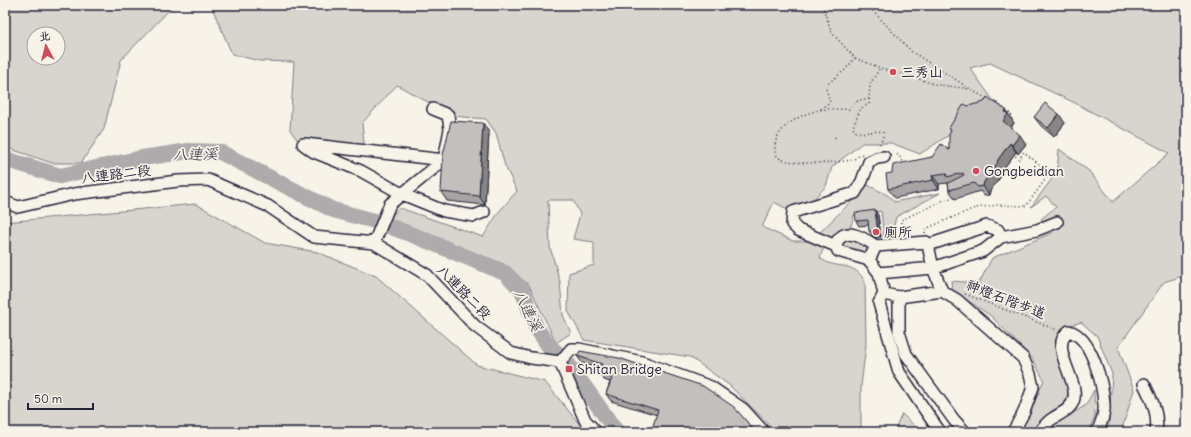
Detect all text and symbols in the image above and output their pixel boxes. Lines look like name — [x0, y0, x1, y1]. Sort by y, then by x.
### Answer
north arrow — [26, 26, 66, 66]
text: 北 — [38, 28, 51, 44]
place label: 三秀山 — [901, 63, 943, 81]
marker: 三秀山 — [888, 67, 898, 77]
water label: 八連溪 — [172, 144, 219, 164]
street label: 八連路二段 — [80, 161, 152, 187]
place label: Gongbeidian — [984, 162, 1064, 180]
marker: Gongbeidian — [971, 166, 981, 176]
place label: 廁所 — [884, 223, 912, 241]
marker: 廁所 — [871, 227, 881, 237]
street label: 八連路二段 — [433, 261, 495, 323]
street label: 神燈石階步道 — [964, 276, 1048, 322]
water label: 八連溪 — [509, 286, 547, 335]
place label: Shitan Bridge — [577, 360, 662, 378]
marker: Shitan Bridge — [564, 364, 574, 374]
scale bar — [28, 385, 93, 411]
text: 50 m — [34, 391, 63, 406]

